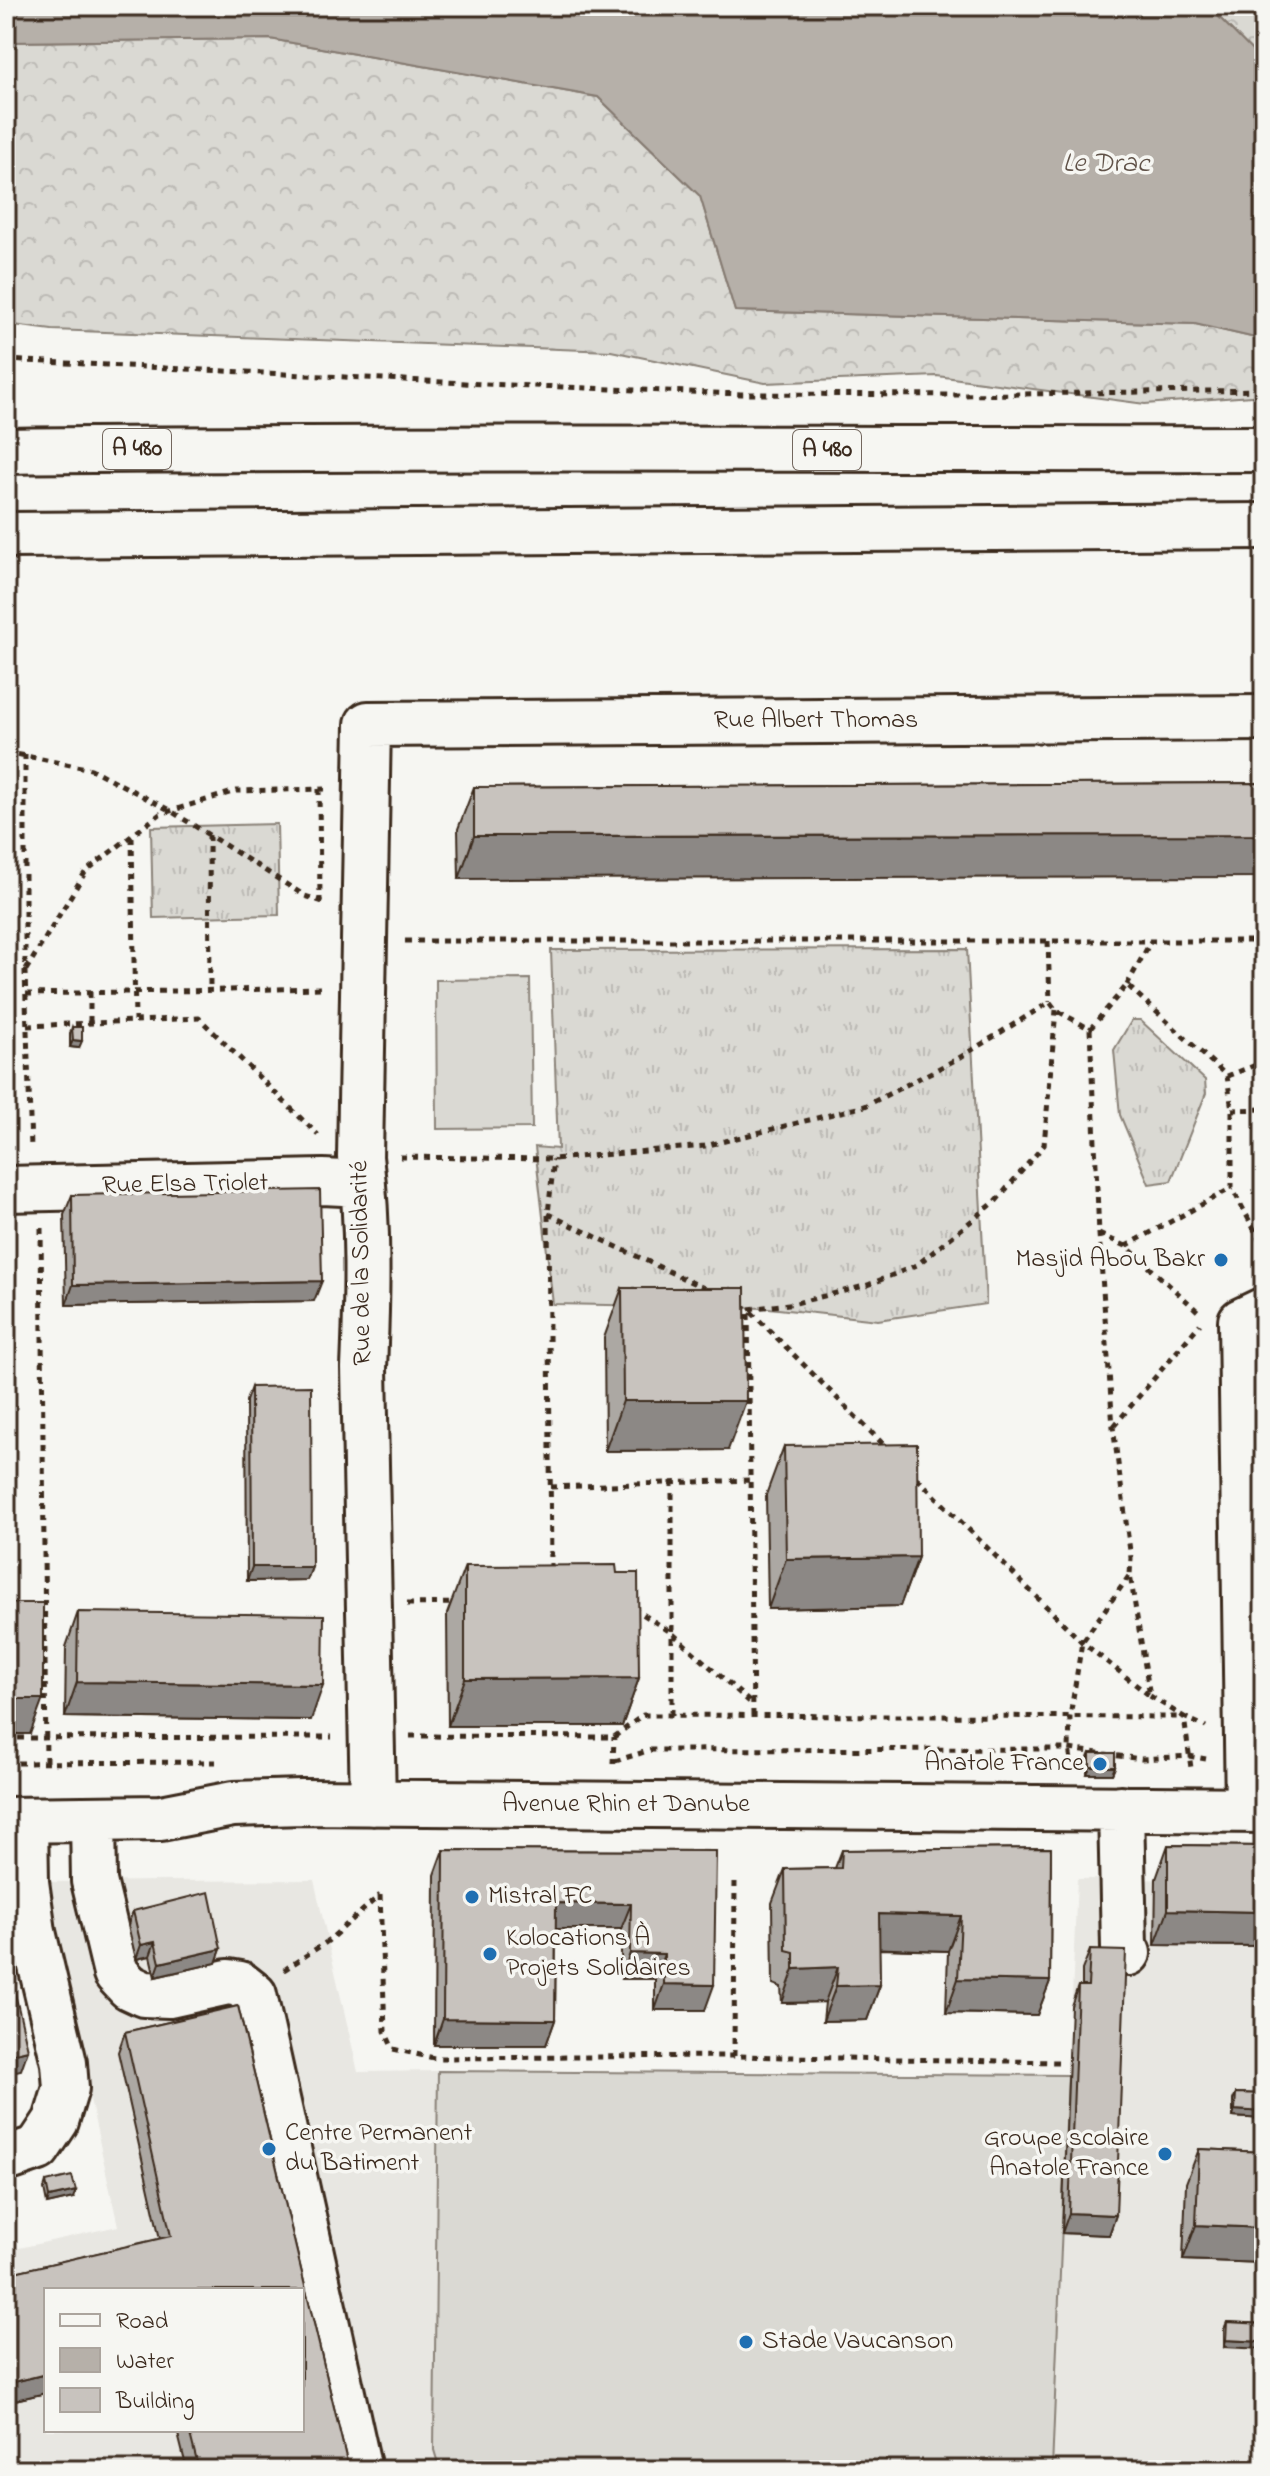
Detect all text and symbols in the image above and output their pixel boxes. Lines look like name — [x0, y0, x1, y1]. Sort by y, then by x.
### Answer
water label: Le Drac — [1063, 144, 1151, 185]
road number: A 480 — [103, 429, 171, 469]
road number: A 480 — [793, 430, 861, 470]
street label: Rue Albert Thomas — [714, 702, 918, 740]
street label: Rue de la Solidarité — [341, 1160, 383, 1366]
street label: Rue Elsa Triolet — [102, 1165, 269, 1205]
place label: Masjid Abou Bakr — [1015, 1241, 1206, 1279]
marker: Masjid Abou Bakr — [1212, 1251, 1230, 1269]
place label: Anatole France — [924, 1745, 1084, 1783]
marker: Anatole France — [1091, 1755, 1109, 1773]
street label: Avenue Rhin et Danube — [502, 1786, 750, 1824]
place label: Mistral FC — [488, 1878, 592, 1916]
marker: Mistral FC — [463, 1888, 481, 1906]
place label: Kolocations À Projets Solidaires — [506, 1920, 691, 1988]
marker: Kolocations À Projets Solidaires — [481, 1945, 499, 1963]
place label: Centre Permanent du Batiment — [285, 2115, 472, 2183]
place label: Groupe scolaire Anatole France — [984, 2120, 1149, 2188]
marker: Centre Permanent du Batiment — [260, 2140, 278, 2158]
marker: Groupe scolaire Anatole France — [1156, 2145, 1174, 2163]
legend — [44, 2288, 304, 2432]
text: Road — [116, 2305, 169, 2340]
place label: Stade Vaucanson — [762, 2323, 953, 2361]
marker: Stade Vaucanson — [737, 2333, 755, 2351]
text: Water — [116, 2345, 174, 2380]
text: Building — [115, 2385, 195, 2420]

